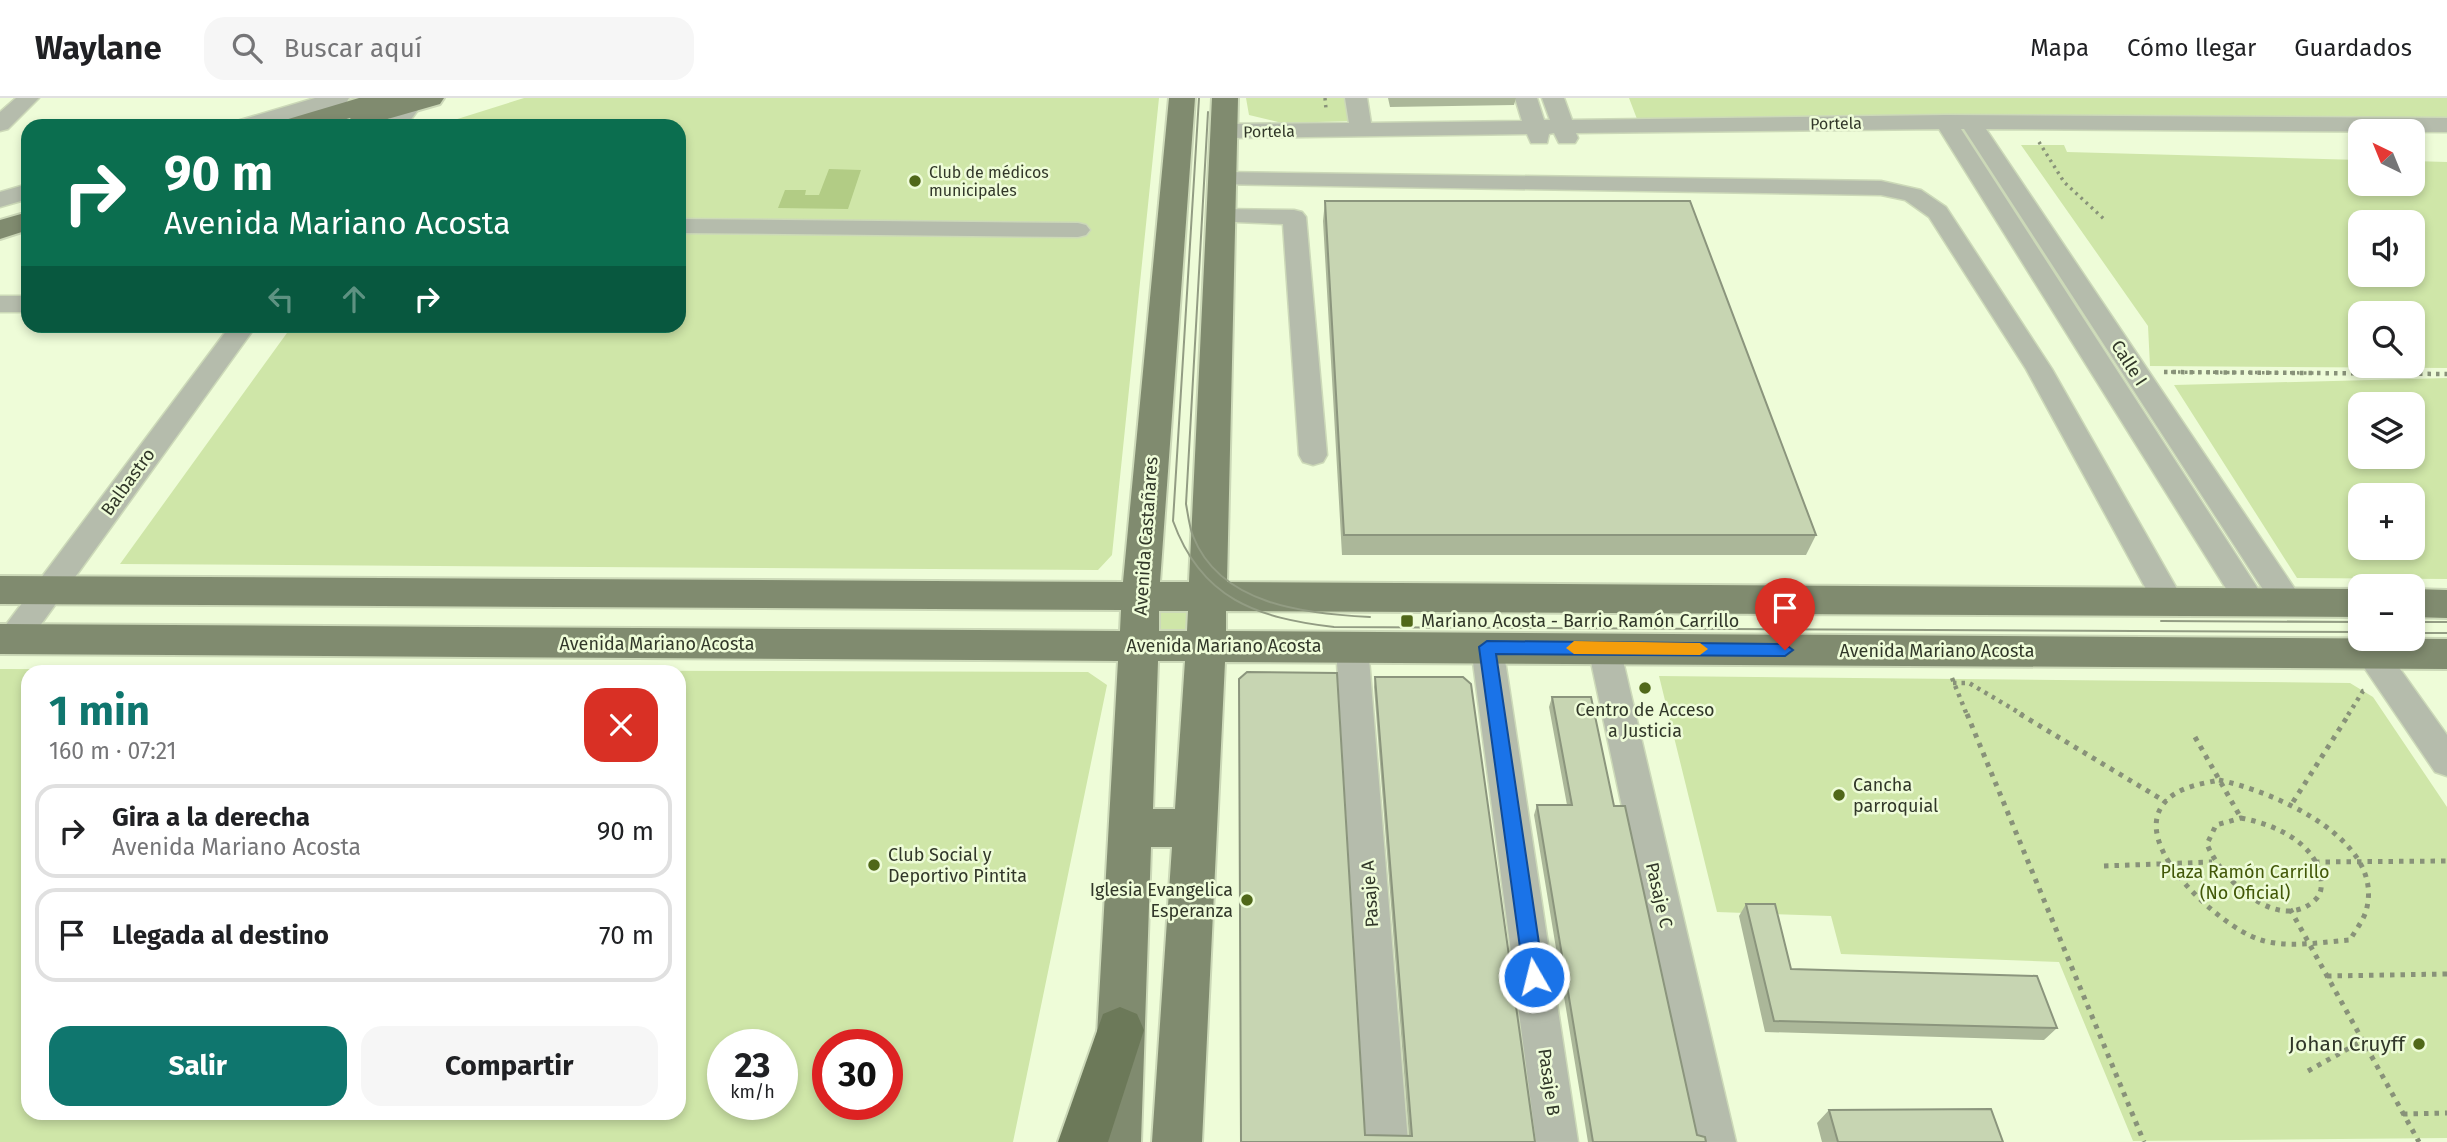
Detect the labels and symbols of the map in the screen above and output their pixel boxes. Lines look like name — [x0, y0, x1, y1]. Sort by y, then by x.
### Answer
street label: Portela — [1810, 114, 1862, 133]
north arrow — [2348, 119, 2426, 196]
street label: Portela — [1243, 122, 1295, 141]
place label: Club de médicos municipales — [929, 163, 1049, 200]
marker: Club de médicos municipales — [907, 173, 923, 189]
street label: Calle I — [2106, 336, 2152, 390]
street label: Balbastro — [96, 444, 160, 520]
street label: Avenida Castañares — [1129, 456, 1163, 616]
pin — [1755, 578, 1815, 650]
place label: Mariano Acosta - Barrio Ramón Carrillo — [1421, 610, 1739, 632]
marker: Mariano Acosta - Barrio Ramón Carrillo — [1399, 613, 1415, 629]
street label: Avenida Mariano Acosta — [560, 633, 754, 655]
street label: Avenida Mariano Acosta — [1127, 635, 1321, 657]
street label: Avenida Mariano Acosta — [1840, 640, 2034, 662]
marker: Centro de Acceso a Justicia — [1637, 680, 1653, 696]
place label: Centro de Acceso a Justicia — [1575, 699, 1715, 742]
place label: Cancha parroquial — [1853, 774, 1938, 817]
marker: Cancha parroquial — [1831, 787, 1847, 803]
place label: Club Social y Deportivo Pintita — [888, 844, 1027, 887]
marker: Club Social y Deportivo Pintita — [866, 857, 882, 873]
street label: Pasaje A — [1357, 859, 1383, 928]
street label: Pasaje C — [1641, 860, 1677, 930]
park label: Plaza Ramón Carrillo (No Oficial) — [2161, 861, 2329, 904]
place label: Iglesia Evangelica Esperanza — [1090, 879, 1233, 922]
marker: Iglesia Evangelica Esperanza — [1239, 892, 1255, 908]
position arrow — [1497, 940, 1571, 1014]
speed limit sign: 30 — [812, 1029, 903, 1120]
place label: Johan Cruyff — [2289, 1031, 2407, 1057]
marker: Johan Cruyff — [2411, 1036, 2427, 1052]
street label: Pasaje B — [1533, 1047, 1565, 1117]

